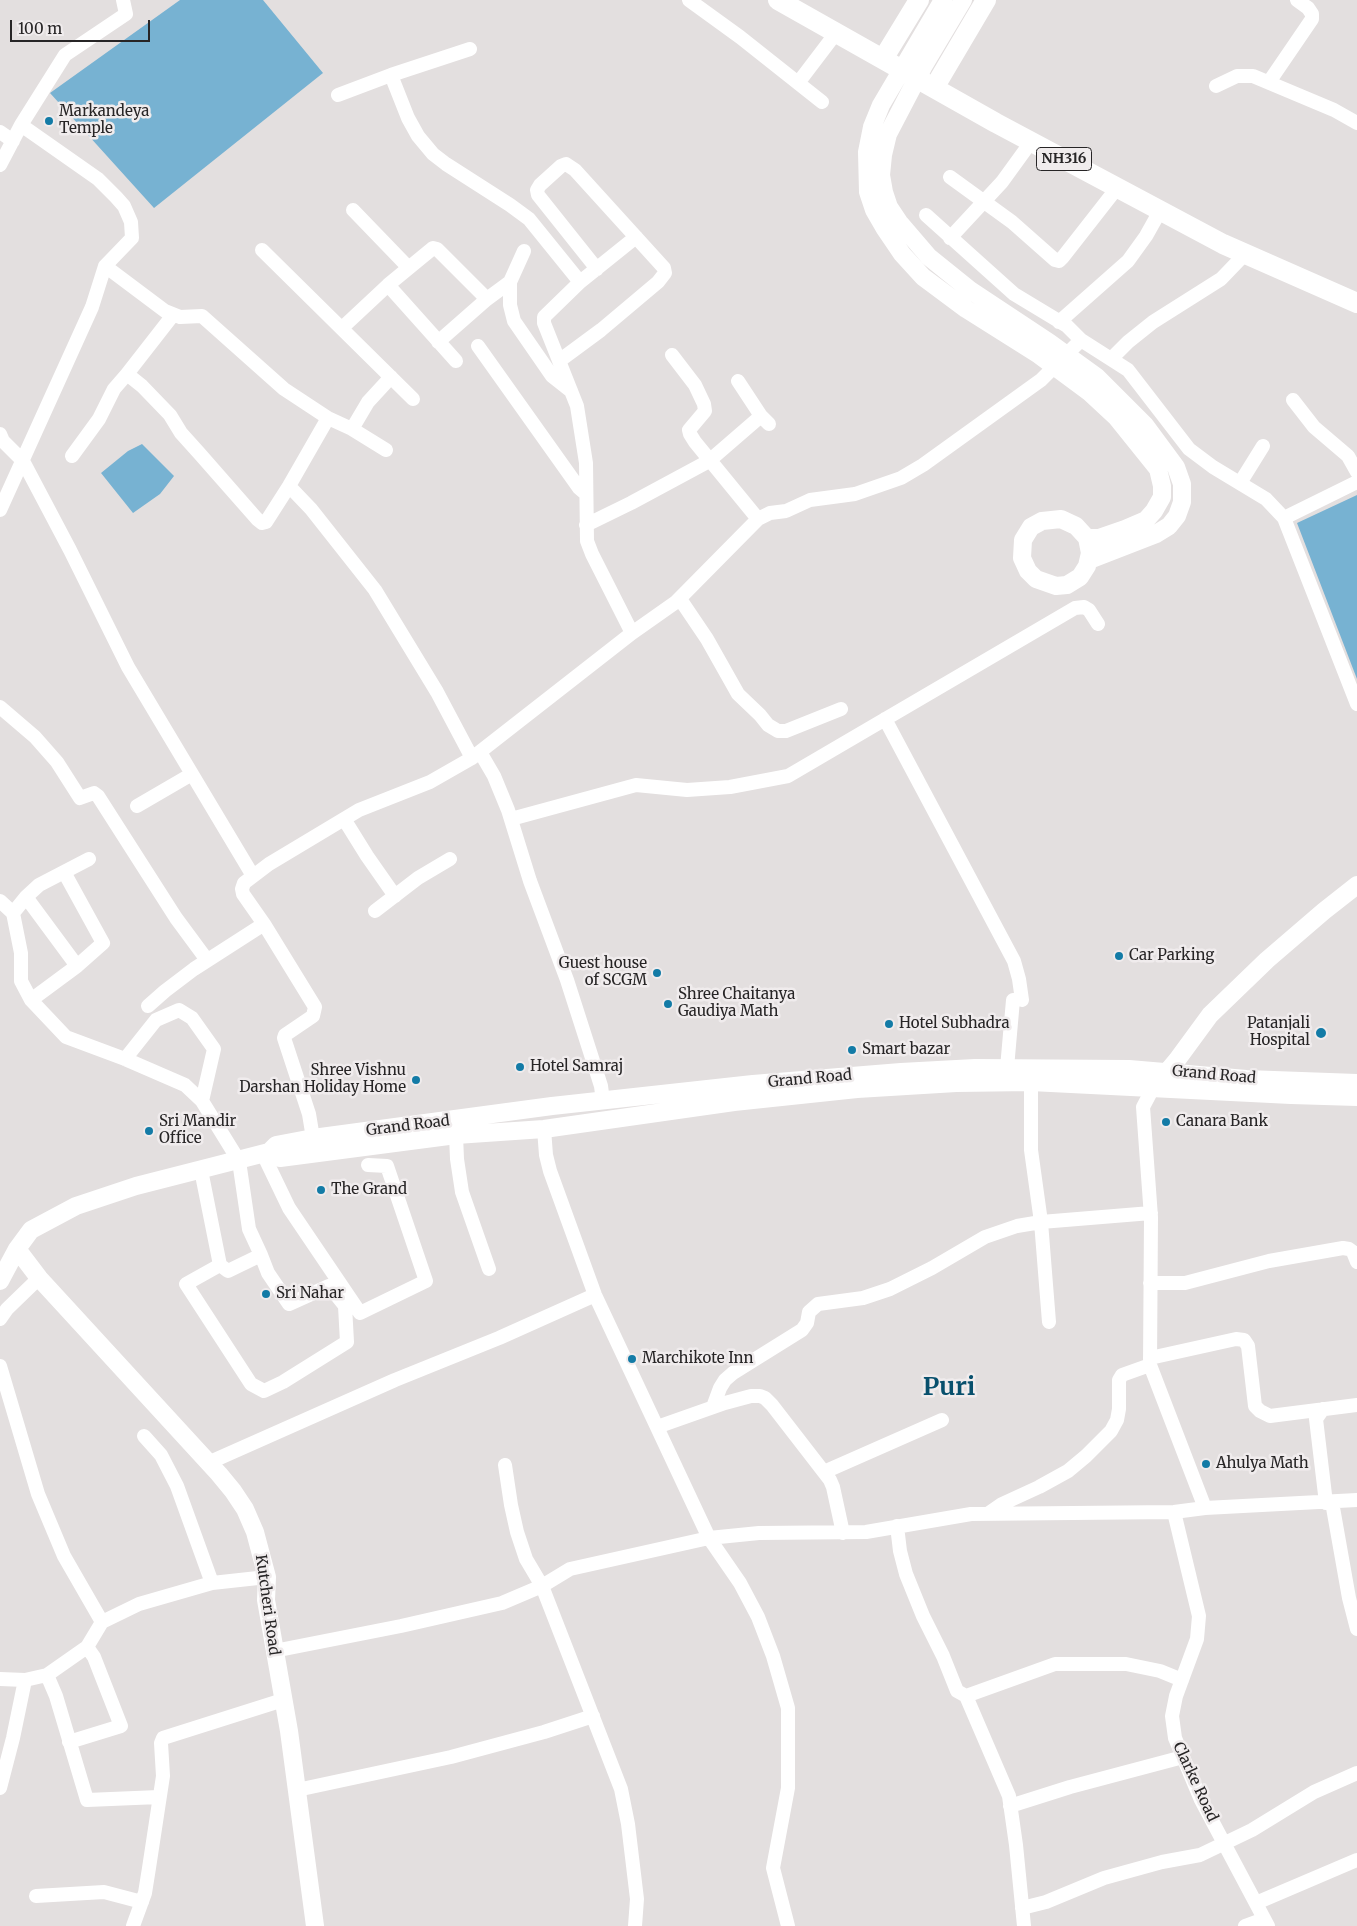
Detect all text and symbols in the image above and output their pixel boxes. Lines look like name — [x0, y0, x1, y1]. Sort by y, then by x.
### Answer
scale bar — [12, 10, 152, 42]
text: 100 m — [18, 19, 62, 38]
place label: Markandeya Temple — [59, 103, 149, 138]
marker: Markandeya Temple — [43, 115, 55, 127]
road number: NH316 — [1036, 148, 1092, 170]
place label: Car Parking — [1129, 947, 1214, 965]
marker: Car Parking — [1113, 950, 1125, 962]
place label: Guest house of SCGM — [559, 955, 647, 990]
marker: Guest house of SCGM — [651, 967, 663, 979]
place label: Shree Chaitanya Gaudiya Math — [678, 986, 795, 1021]
marker: Shree Chaitanya Gaudiya Math — [662, 998, 674, 1010]
place label: Hotel Subhadra — [899, 1015, 1009, 1033]
place label: Patanjali Hospital — [1247, 1015, 1310, 1050]
marker: Hotel Subhadra — [883, 1018, 895, 1030]
marker: Patanjali Hospital — [1314, 1026, 1328, 1040]
place label: Smart bazar — [862, 1041, 950, 1059]
marker: Smart bazar — [846, 1044, 858, 1056]
place label: Hotel Samraj — [530, 1058, 623, 1076]
marker: Hotel Samraj — [514, 1061, 526, 1073]
place label: Shree Vishnu Darshan Holiday Home — [239, 1062, 406, 1097]
street label: Grand Road — [1171, 1062, 1257, 1088]
street label: Grand Road — [767, 1066, 853, 1092]
marker: Shree Vishnu Darshan Holiday Home — [410, 1074, 422, 1086]
street label: Grand Road — [365, 1112, 451, 1140]
place label: Sri Mandir Office — [159, 1113, 236, 1148]
place label: Canara Bank — [1176, 1113, 1268, 1131]
marker: Canara Bank — [1160, 1116, 1172, 1128]
marker: Sri Mandir Office — [143, 1125, 155, 1137]
place label: The Grand — [331, 1181, 407, 1199]
marker: The Grand — [315, 1184, 327, 1196]
place label: Sri Nahar — [276, 1285, 344, 1303]
marker: Sri Nahar — [260, 1288, 272, 1300]
place label: Marchikote Inn — [642, 1350, 753, 1368]
marker: Marchikote Inn — [626, 1353, 638, 1365]
district label: Puri — [923, 1373, 975, 1403]
place label: Ahulya Math — [1216, 1455, 1309, 1473]
marker: Ahulya Math — [1200, 1458, 1212, 1470]
street label: Kutcheri Road — [251, 1553, 283, 1657]
street label: Clarke Road — [1169, 1739, 1221, 1825]

